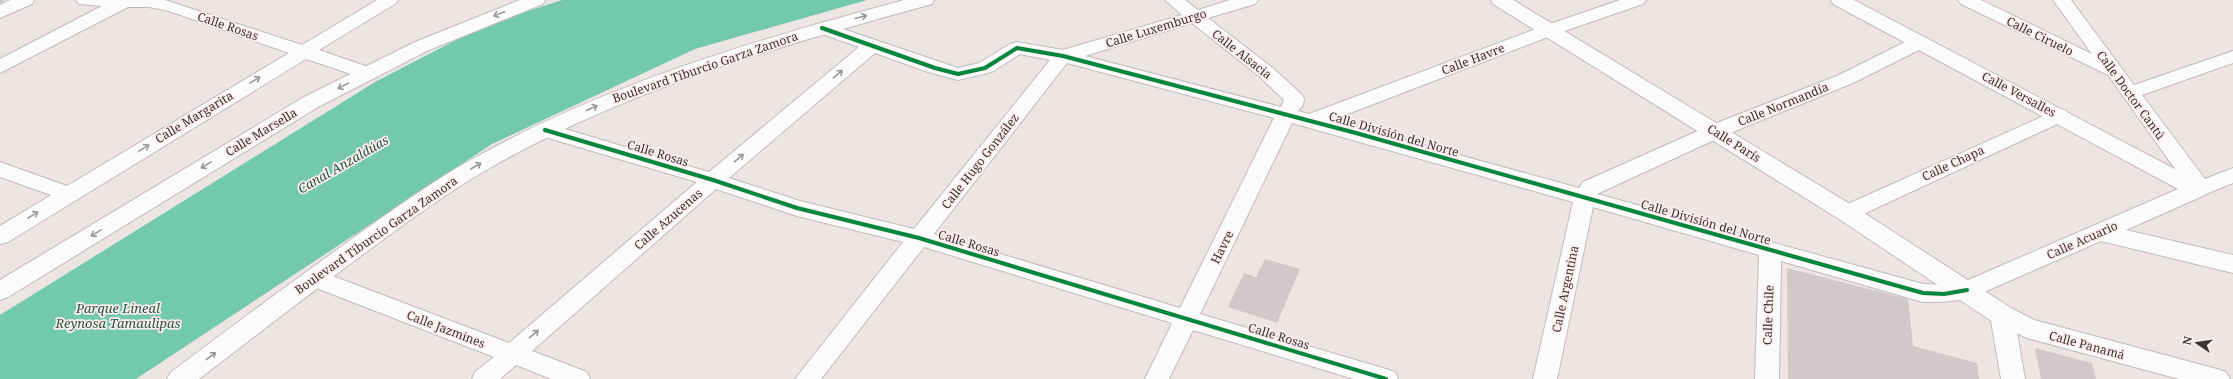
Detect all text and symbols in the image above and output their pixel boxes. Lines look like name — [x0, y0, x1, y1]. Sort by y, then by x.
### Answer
street label: Calle Luxemburgo — [1103, 5, 1209, 51]
street label: Calle Rosas — [195, 8, 261, 44]
one-way arrow — [494, 11, 506, 19]
street label: Calle Ciruelo — [2004, 12, 2076, 60]
one-way arrow — [854, 13, 867, 20]
street label: Calle Alsacia — [1208, 25, 1276, 83]
street label: Boulevard Tiburcio Garza Zamora — [610, 27, 800, 107]
street label: Calle Havre — [1439, 39, 1507, 79]
street label: Calle Doctor Cantú — [2093, 47, 2169, 143]
street label: Calle Versalles — [1979, 67, 2059, 121]
one-way arrow — [833, 70, 844, 79]
one-way arrow — [249, 76, 260, 84]
street label: Calle Normandía — [1735, 78, 1831, 130]
one-way arrow — [337, 82, 349, 90]
street label: Calle Margarita — [152, 87, 236, 147]
one-way arrow — [586, 103, 598, 111]
street label: Calle Marsella — [222, 104, 300, 160]
street label: Calle División del Norte — [1327, 107, 1461, 161]
street label: Calle Hugo González — [937, 110, 1023, 212]
street label: Calle París — [1704, 120, 1764, 166]
water label: Canal Anzaldúas — [294, 131, 392, 197]
street label: Calle Rosas — [625, 136, 691, 170]
street label: Calle Chapa — [1919, 141, 1987, 185]
one-way arrow — [138, 143, 150, 151]
one-way arrow — [734, 154, 744, 163]
one-way arrow — [200, 161, 212, 169]
one-way arrow — [470, 162, 482, 170]
street label: Boulevard Tiburcio Garza Zamora — [291, 172, 461, 298]
street label: Calle Azucenas — [630, 185, 706, 253]
street label: Calle División del Norte — [1639, 195, 1773, 249]
one-way arrow — [27, 211, 39, 219]
street label: Calle Acuario — [2044, 217, 2120, 263]
street label: Calle Rosas — [936, 226, 1002, 260]
street label: Havre — [1207, 227, 1237, 267]
one-way arrow — [90, 228, 101, 237]
street label: Calle Argentina — [1547, 244, 1583, 334]
street label: Calle Chile — [1758, 285, 1778, 345]
water label: Parque Lineal Reynosa Tamaulipas — [54, 299, 181, 332]
street label: Calle Jazmines — [404, 306, 488, 352]
street label: Calle Rosas — [1246, 319, 1312, 353]
north arrow — [2177, 323, 2217, 363]
street label: Calle Panamá — [2047, 327, 2127, 363]
one-way arrow — [529, 330, 539, 339]
text: N — [2178, 334, 2195, 347]
one-way arrow — [205, 351, 216, 360]

